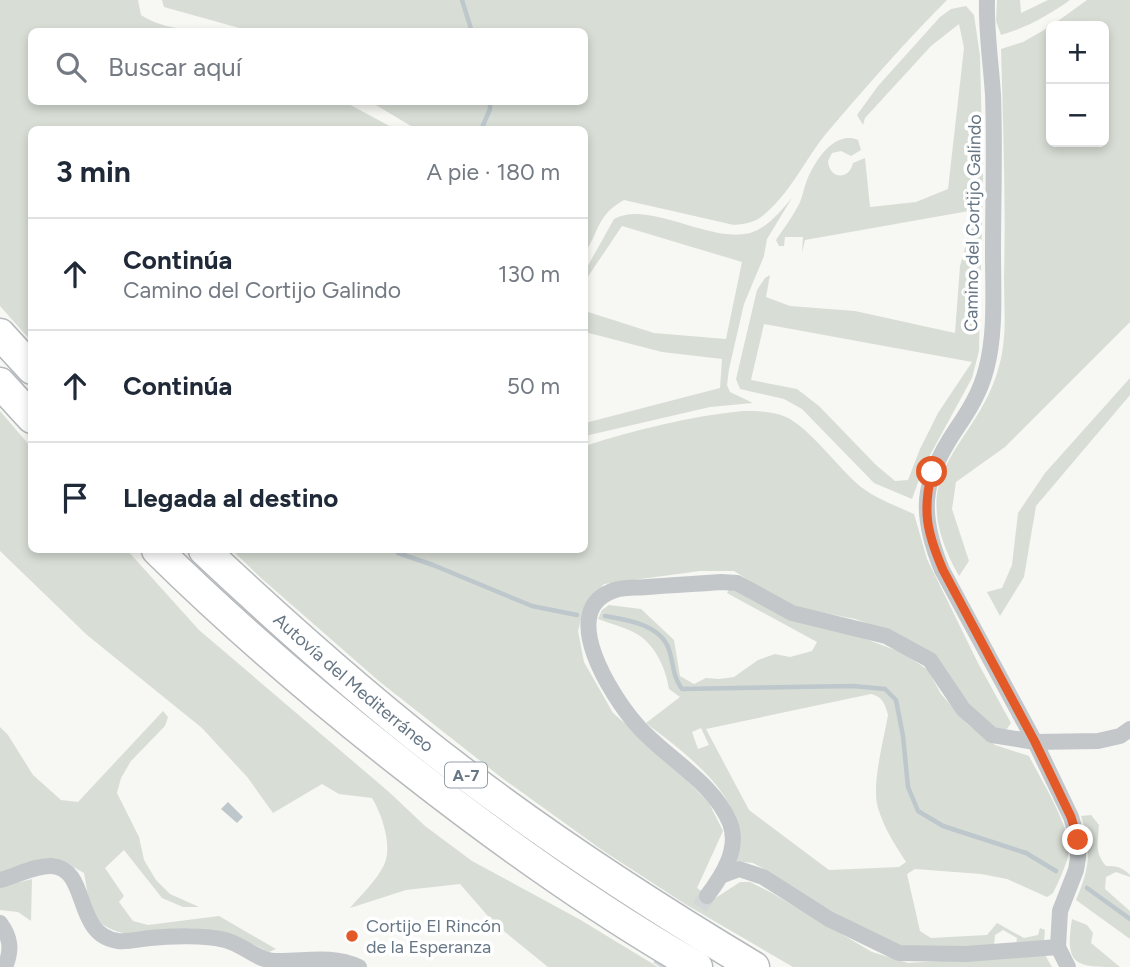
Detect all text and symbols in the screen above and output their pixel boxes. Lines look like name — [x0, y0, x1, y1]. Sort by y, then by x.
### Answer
map controls — [1046, 21, 1109, 147]
button: + — [1046, 21, 1109, 84]
search box — [28, 28, 588, 105]
icon: search — [52, 48, 90, 86]
text: Buscar aquí — [108, 51, 242, 83]
button: − — [1046, 84, 1109, 147]
street label: Camino del Cortijo Galindo — [960, 114, 986, 332]
text: 3 min — [56, 153, 131, 190]
text: A pie · 180 m — [426, 158, 560, 186]
text: Continúa — [123, 244, 232, 276]
icon: ahead — [56, 255, 94, 293]
text: 130 m — [498, 260, 560, 288]
text: Camino del Cortijo Galindo — [123, 276, 401, 304]
icon: ahead — [56, 367, 94, 405]
text: Continúa — [123, 370, 232, 402]
text: 50 m — [507, 372, 560, 400]
route start — [916, 456, 947, 487]
icon: arrive — [56, 479, 94, 517]
text: Llegada al destino — [123, 482, 338, 514]
street label: Autovía del Mediterráneo — [269, 609, 438, 757]
road number: A-7 — [445, 762, 487, 788]
route end — [1062, 824, 1093, 855]
place label: Cortijo El Rincón de la Esperanza — [366, 915, 501, 958]
marker: Cortijo El Rincón de la Esperanza — [344, 928, 360, 944]

